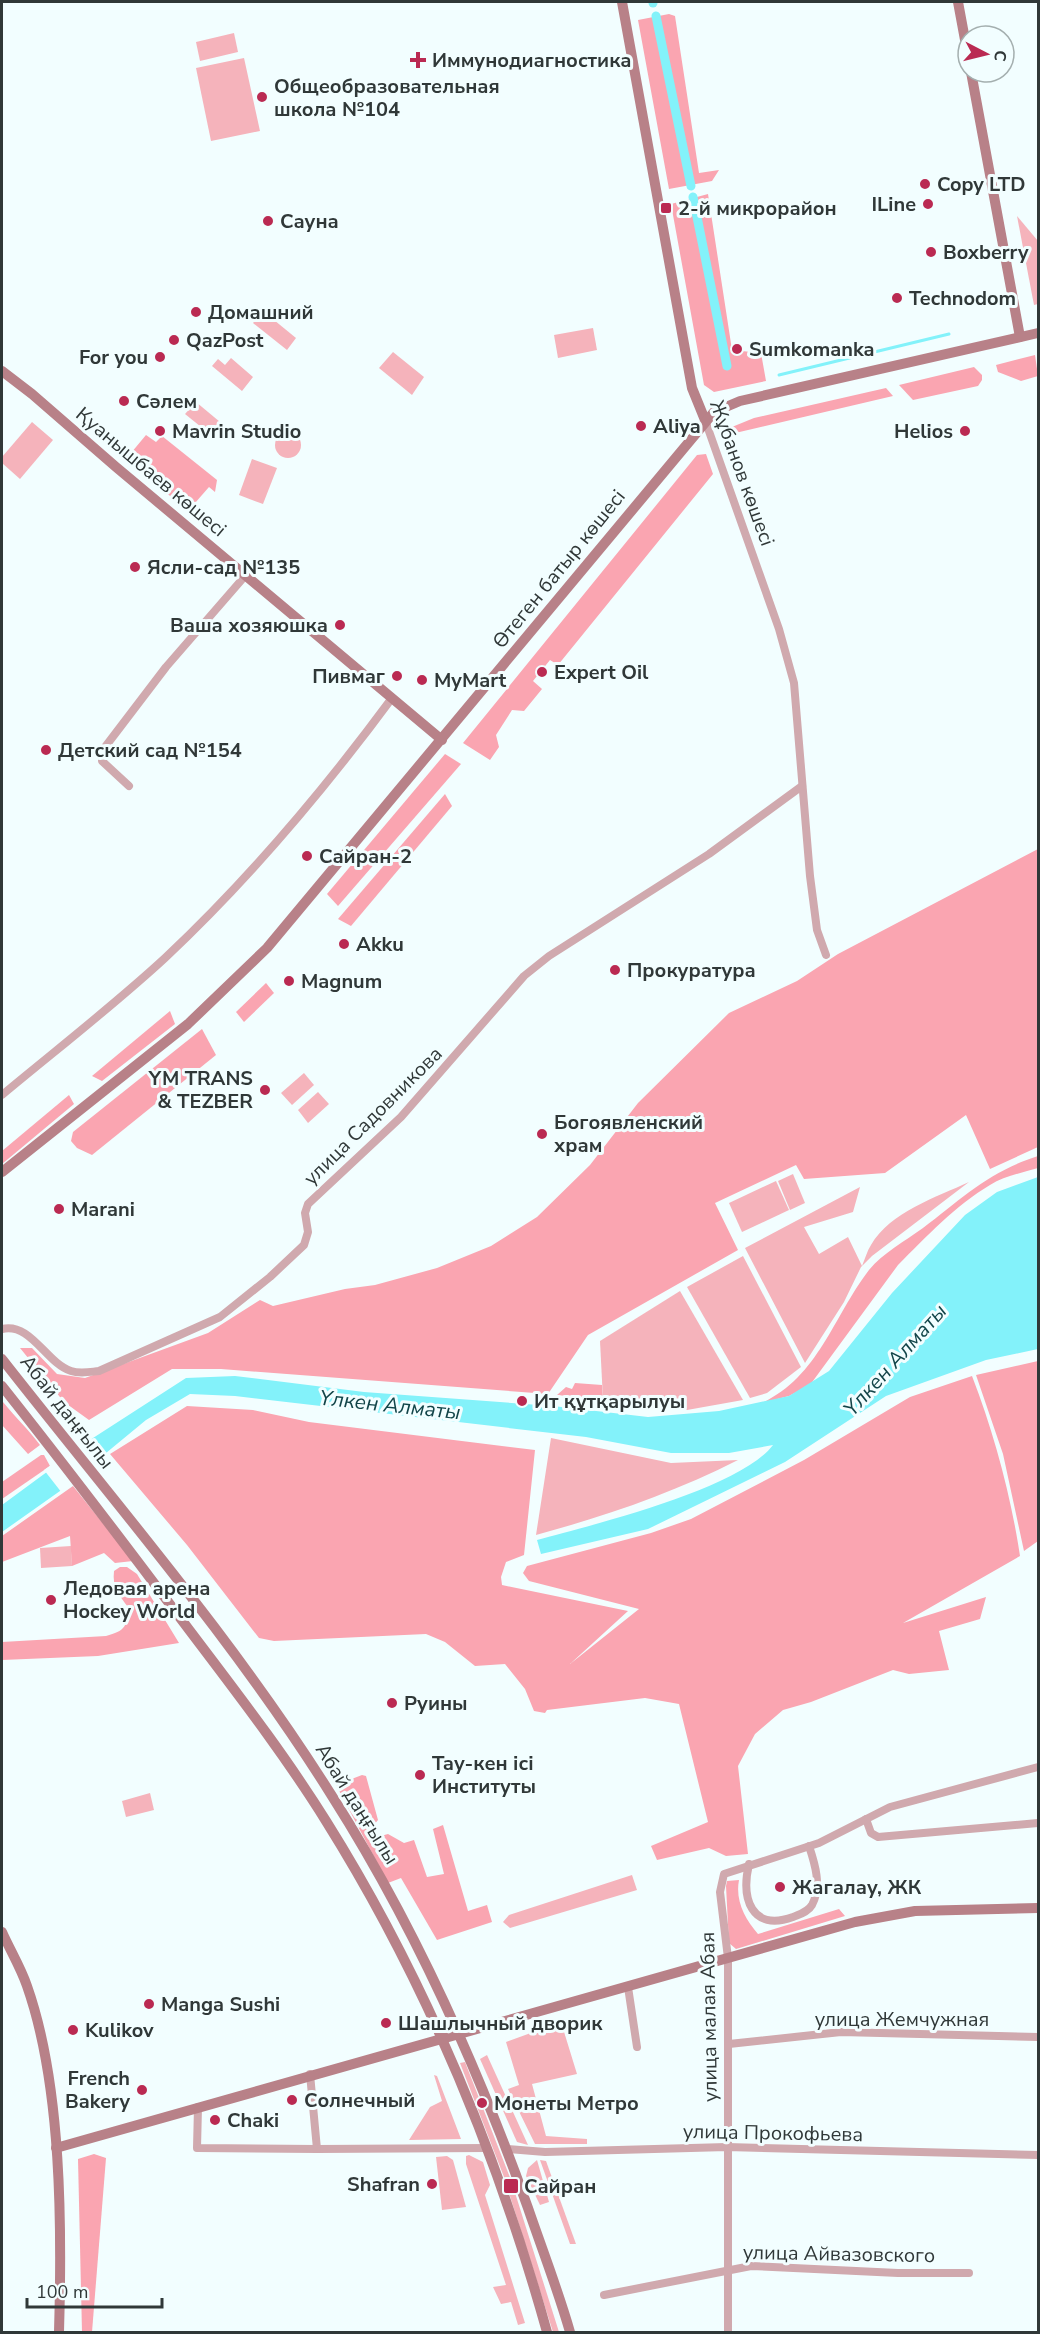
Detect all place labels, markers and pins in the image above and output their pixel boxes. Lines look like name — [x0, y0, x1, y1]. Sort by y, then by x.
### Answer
place label: Иммунодиагностика — [432, 47, 632, 74]
marker: Иммунодиагностика — [409, 51, 427, 69]
place label: Общеобразовательная школа №104 — [274, 73, 500, 123]
marker: Общеобразовательная школа №104 — [255, 90, 269, 104]
place label: Copy LTD — [937, 171, 1025, 198]
marker: Copy LTD — [918, 177, 932, 191]
place label: ILine — [872, 191, 916, 218]
place label: 2-й микрорайон — [678, 195, 837, 222]
marker: ILine — [921, 197, 935, 211]
marker: 2-й микрорайон — [659, 201, 673, 215]
place label: Сауна — [280, 208, 339, 235]
marker: Сауна — [261, 214, 275, 228]
place label: Boxberry — [943, 239, 1029, 266]
marker: Boxberry — [924, 245, 938, 259]
place label: Technodom — [909, 285, 1016, 312]
marker: Technodom — [890, 291, 904, 305]
place label: Домашний — [208, 299, 314, 326]
marker: Домашний — [189, 305, 203, 319]
place label: QazPost — [186, 327, 264, 354]
marker: QazPost — [167, 333, 181, 347]
place label: Sumkomanka — [749, 336, 875, 363]
marker: Sumkomanka — [730, 342, 744, 356]
place label: For you — [79, 344, 148, 371]
marker: For you — [153, 350, 167, 364]
place label: Cәлем — [136, 388, 197, 415]
marker: Cәлем — [117, 394, 131, 408]
place label: Aliya — [653, 413, 701, 440]
place label: Mavrin Studio — [172, 418, 301, 445]
place label: Helios — [894, 418, 953, 445]
marker: Aliya — [634, 419, 648, 433]
marker: Mavrin Studio — [153, 424, 167, 438]
marker: Helios — [958, 424, 972, 438]
place label: Ясли-сад №135 — [147, 554, 300, 581]
marker: Ясли-сад №135 — [128, 560, 142, 574]
place label: Ваша хозяюшка — [170, 612, 328, 639]
marker: Ваша хозяюшка — [333, 618, 347, 632]
place label: Expert Oil — [554, 659, 649, 686]
place label: Пивмаг — [312, 663, 385, 690]
marker: Expert Oil — [535, 665, 549, 679]
place label: MyMart — [434, 667, 507, 694]
marker: Пивмаг — [390, 669, 404, 683]
marker: MyMart — [415, 673, 429, 687]
place label: Детский сад №154 — [58, 737, 242, 764]
marker: Детский сад №154 — [39, 743, 53, 757]
place label: Сайран-2 — [319, 843, 412, 870]
marker: Сайран-2 — [300, 849, 314, 863]
place label: Akku — [356, 931, 404, 958]
marker: Akku — [337, 937, 351, 951]
place label: Прокуратура — [627, 957, 756, 984]
marker: Прокуратура — [608, 963, 622, 977]
place label: Magnum — [301, 968, 382, 995]
marker: Magnum — [282, 974, 296, 988]
place label: YM TRANS & TEZBER — [148, 1065, 253, 1115]
marker: YM TRANS & TEZBER — [258, 1083, 272, 1097]
place label: Богоявленский храм — [554, 1109, 703, 1159]
marker: Богоявленский храм — [535, 1127, 549, 1141]
place label: Marani — [71, 1196, 135, 1223]
marker: Marani — [52, 1202, 66, 1216]
place label: Ит құтқарылуы — [534, 1388, 685, 1415]
marker: Ит құтқарылуы — [515, 1394, 529, 1408]
place label: Ледовая арена Hockey World — [63, 1575, 211, 1625]
marker: Ледовая арена Hockey World — [44, 1593, 58, 1607]
place label: Руины — [404, 1690, 468, 1717]
marker: Руины — [385, 1696, 399, 1710]
place label: Тау-кен ісі Институты — [432, 1750, 536, 1800]
marker: Тау-кен ісі Институты — [413, 1768, 427, 1782]
place label: Жагалау, ЖК — [792, 1874, 922, 1901]
marker: Жагалау, ЖК — [773, 1880, 787, 1894]
place label: Manga Sushi — [161, 1991, 280, 2018]
marker: Manga Sushi — [142, 1997, 156, 2011]
place label: Шашлычный дворик — [398, 2010, 603, 2037]
marker: Шашлычный дворик — [379, 2016, 393, 2030]
place label: Kulikov — [85, 2017, 154, 2044]
marker: Kulikov — [66, 2023, 80, 2037]
place label: French Bakery — [65, 2065, 130, 2115]
marker: French Bakery — [135, 2083, 149, 2097]
place label: Солнечный — [304, 2087, 415, 2114]
place label: Монеты Метро — [494, 2090, 639, 2117]
marker: Солнечный — [285, 2093, 299, 2107]
marker: Монеты Метро — [475, 2096, 489, 2110]
place label: Chaki — [227, 2107, 279, 2134]
marker: Chaki — [208, 2113, 222, 2127]
place label: Shafran — [347, 2171, 420, 2198]
place label: Сайран — [524, 2173, 596, 2200]
marker: Shafran — [425, 2177, 439, 2191]
marker: Сайран — [502, 2177, 520, 2195]

